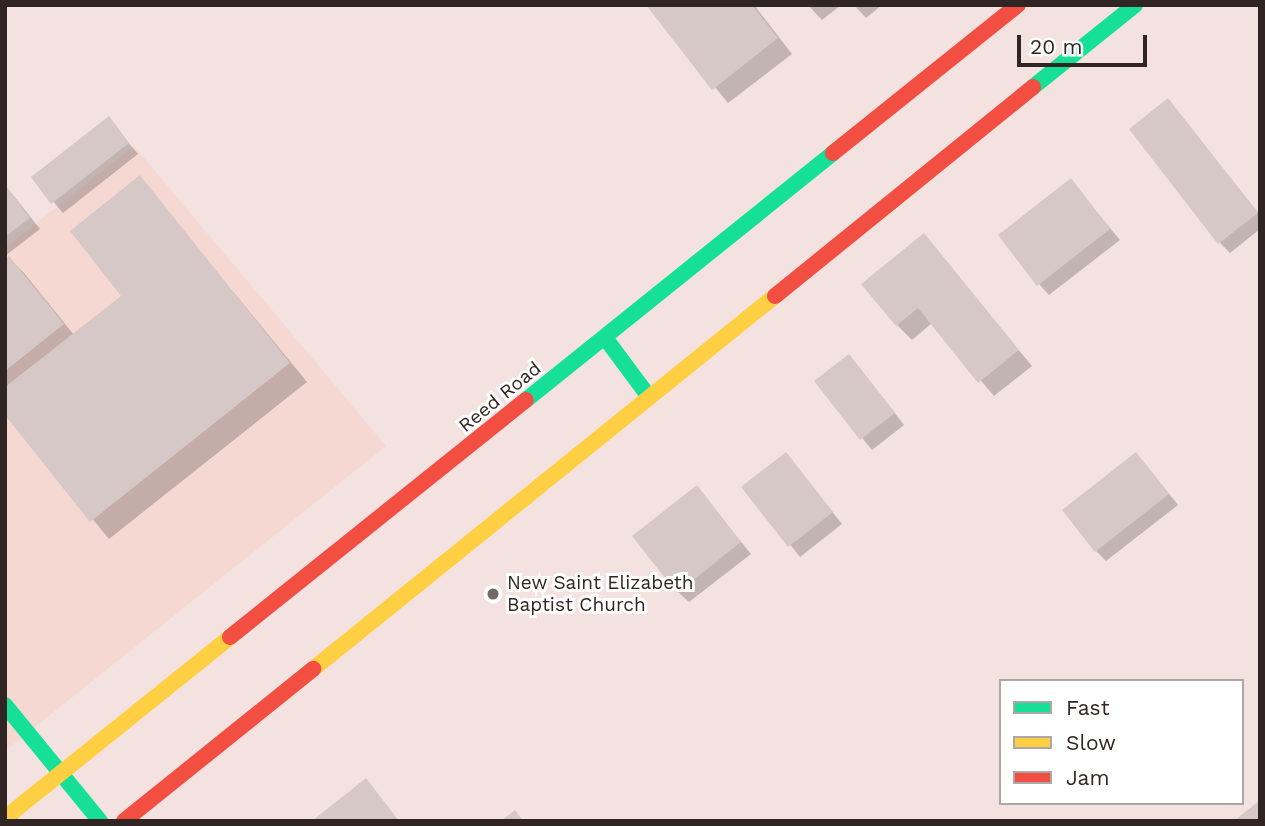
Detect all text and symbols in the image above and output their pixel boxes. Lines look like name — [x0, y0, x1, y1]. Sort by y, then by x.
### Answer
scale bar — [1020, 21, 1150, 65]
text: 20 m — [1030, 34, 1082, 59]
street label: Reed Road — [454, 357, 546, 437]
place label: New Saint Elizabeth Baptist Church — [507, 572, 694, 616]
marker: New Saint Elizabeth Baptist Church — [485, 586, 501, 602]
legend — [999, 679, 1244, 805]
text: Fast — [1066, 695, 1110, 720]
text: Slow — [1066, 730, 1116, 755]
text: Jam — [1066, 765, 1109, 790]

